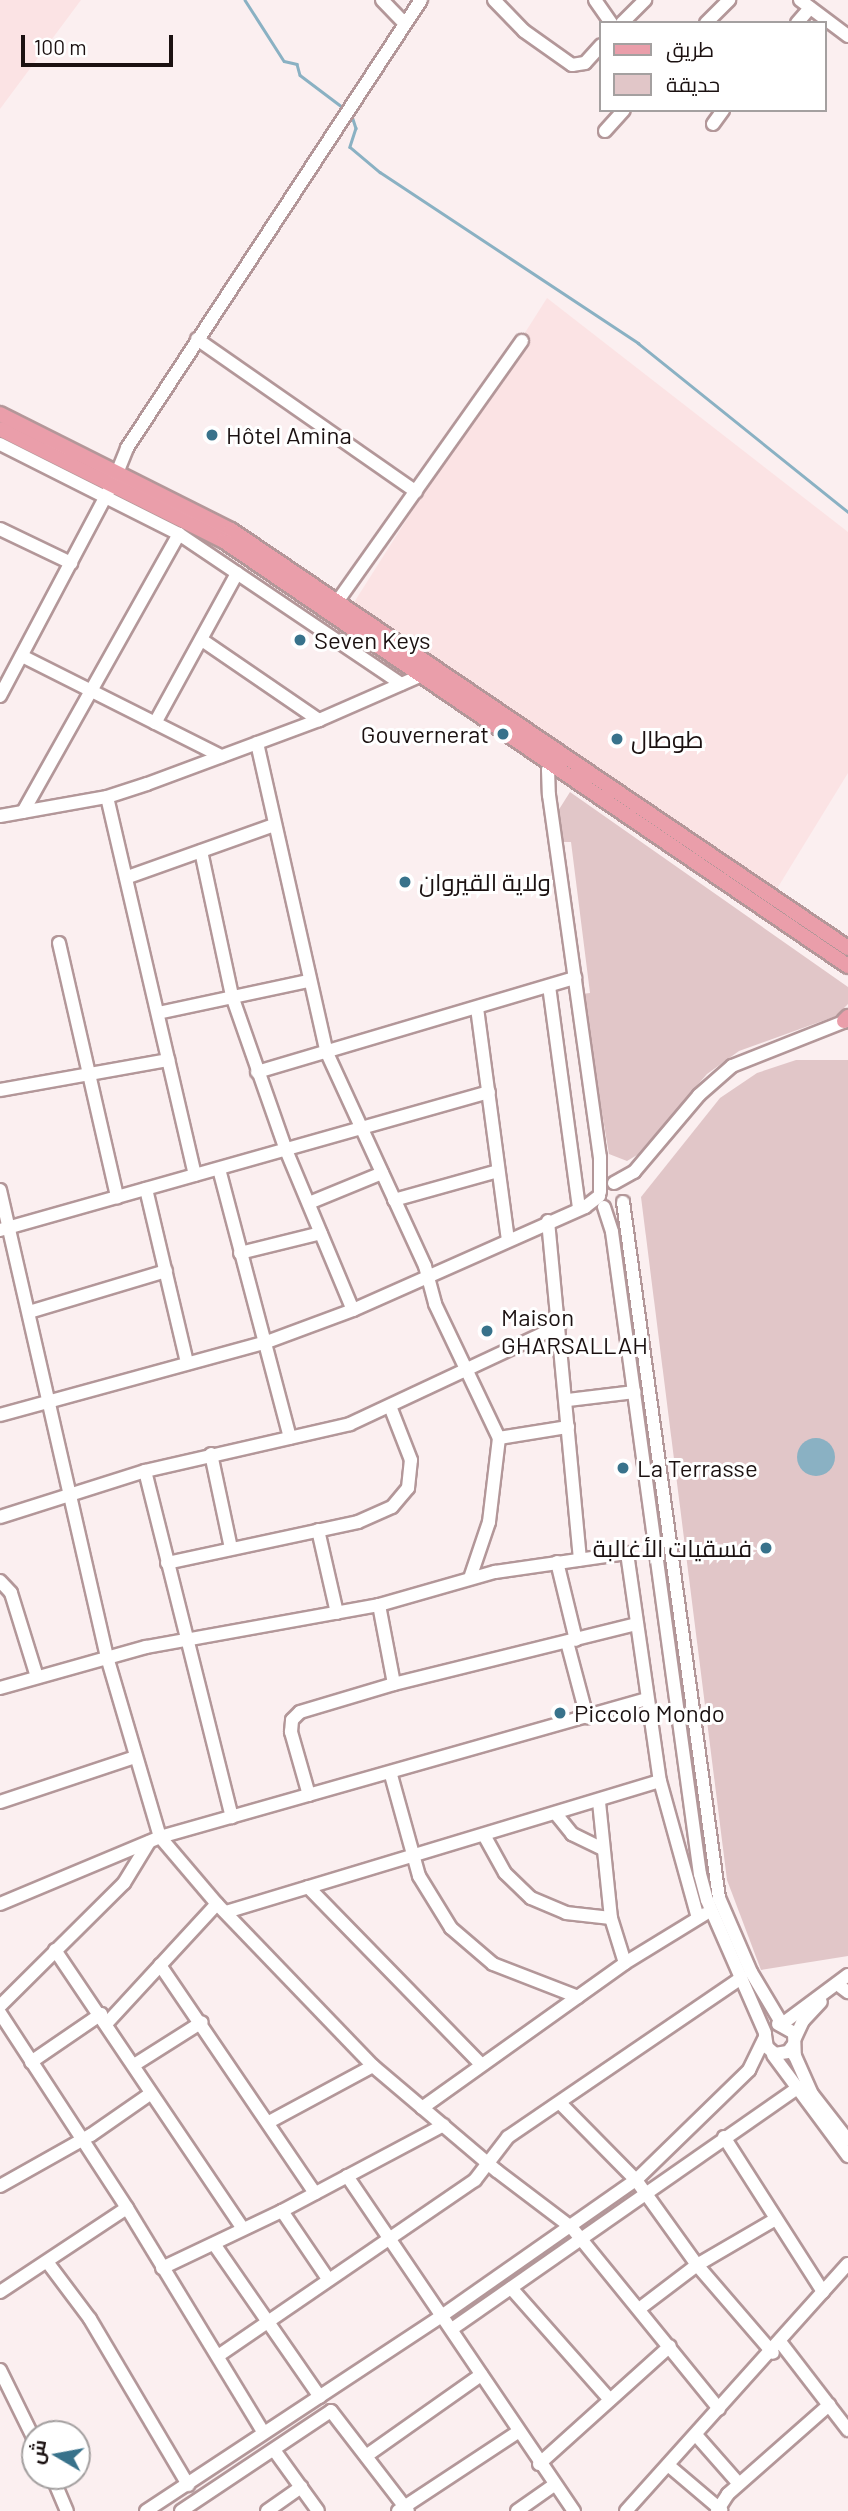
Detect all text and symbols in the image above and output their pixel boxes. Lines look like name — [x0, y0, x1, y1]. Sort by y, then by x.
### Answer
scale bar — [24, 21, 177, 65]
legend — [600, 21, 827, 112]
text: 100 m — [34, 34, 87, 59]
text: طريق — [666, 36, 714, 61]
text: حديقة — [666, 71, 720, 96]
place label: Hôtel Amina — [226, 421, 352, 449]
marker: Hôtel Amina — [204, 427, 220, 443]
place label: Seven Keys — [314, 626, 431, 654]
marker: Seven Keys — [292, 632, 308, 648]
place label: Gouvernerat — [361, 720, 489, 748]
place label: طوطال — [631, 725, 704, 753]
marker: Gouvernerat — [495, 726, 511, 742]
marker: طوطال — [609, 731, 625, 747]
place label: ولاية القيروان — [419, 868, 551, 896]
marker: ولاية القيروان — [397, 874, 413, 890]
place label: Maison GHARSALLAH — [501, 1303, 648, 1359]
marker: Maison GHARSALLAH — [479, 1323, 495, 1339]
place label: La Terrasse — [637, 1454, 758, 1482]
marker: La Terrasse — [615, 1460, 631, 1476]
place label: فسقيات الأغالبة — [593, 1534, 752, 1562]
marker: فسقيات الأغالبة — [758, 1540, 774, 1556]
place label: Piccolo Mondo — [574, 1699, 725, 1727]
marker: Piccolo Mondo — [552, 1705, 568, 1721]
north arrow — [21, 2420, 91, 2490]
text: ش — [23, 2438, 50, 2466]

